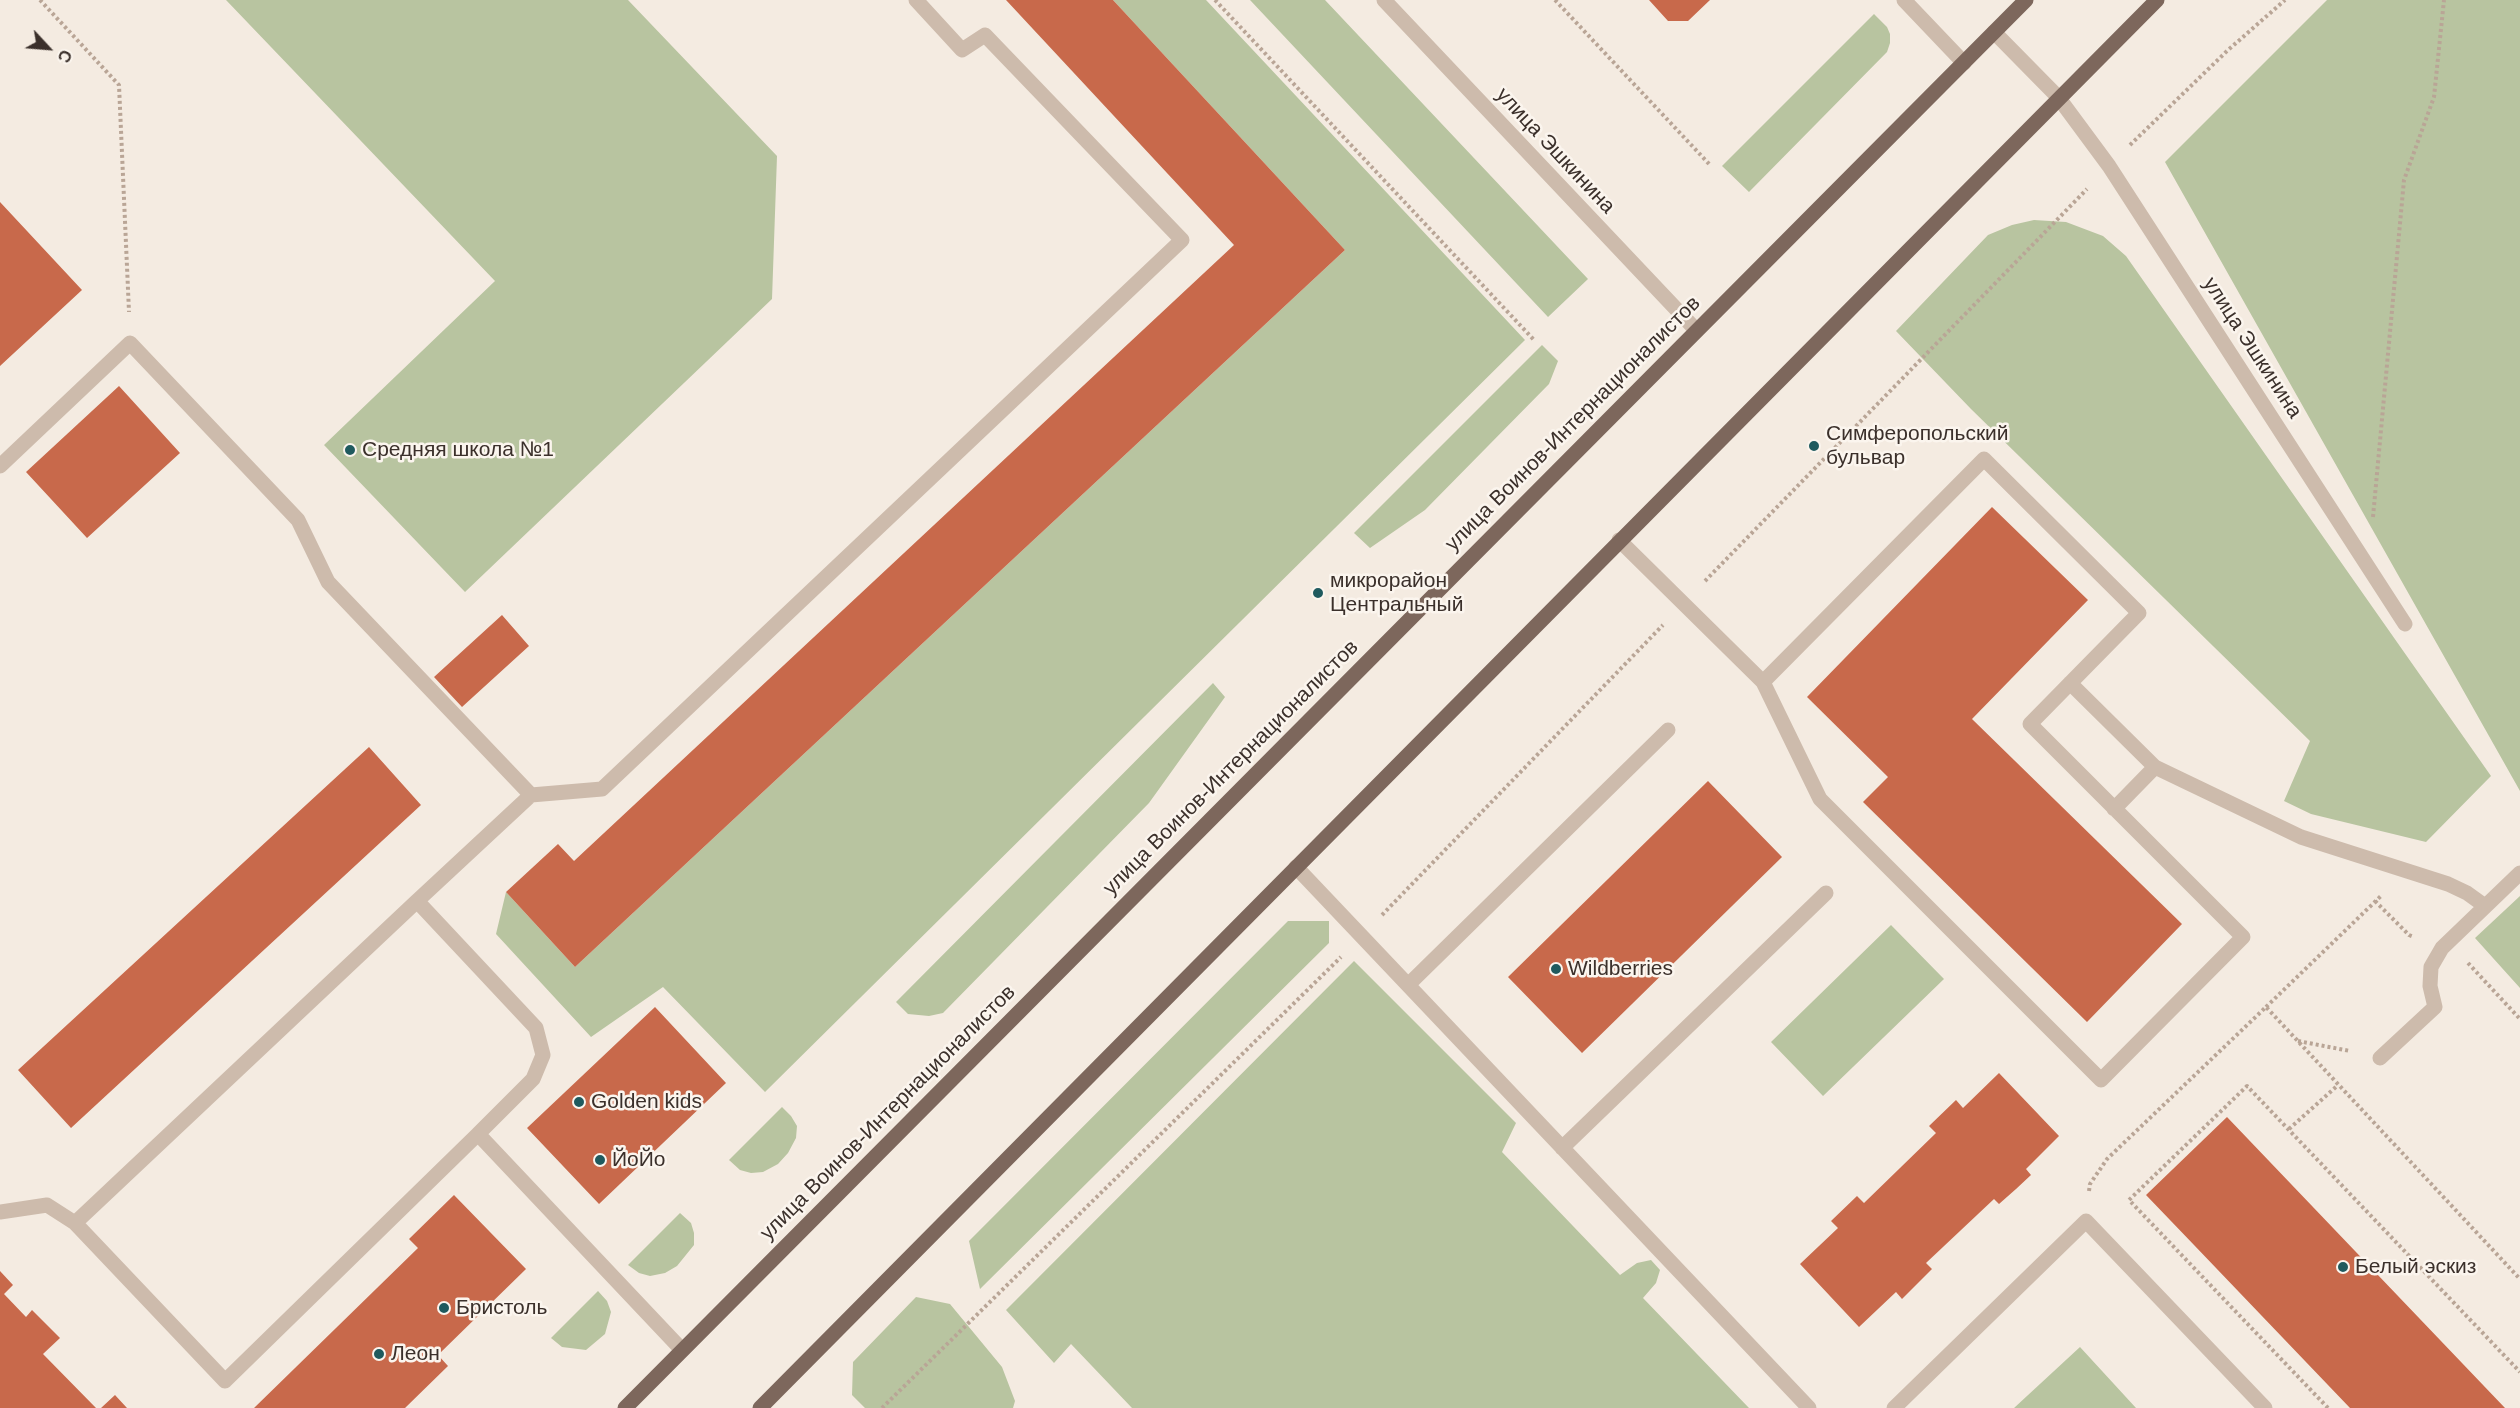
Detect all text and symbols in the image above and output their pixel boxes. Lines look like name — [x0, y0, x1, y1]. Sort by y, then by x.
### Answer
north arrow — [18, 18, 78, 78]
text: С — [54, 47, 75, 65]
street label: улица Эшкинина — [1490, 83, 1620, 219]
street label: улица Эшкинина — [2197, 273, 2307, 423]
street label: улица Воинов-Интернационалистов — [1440, 291, 1706, 557]
place label: Симферопольский бульвар — [1826, 421, 2009, 471]
place label: Средняя школа №1 — [362, 437, 554, 463]
marker: Симферопольский бульвар — [1807, 439, 1821, 453]
marker: Средняя школа №1 — [343, 443, 357, 457]
place label: микрорайон Центральный — [1330, 568, 1463, 618]
marker: микрорайон Центральный — [1311, 586, 1325, 600]
street label: улица Воинов-Интернационалистов — [1098, 635, 1364, 901]
place label: Wildberries — [1568, 956, 1673, 982]
marker: Wildberries — [1549, 962, 1563, 976]
street label: улица Воинов-Интернационалистов — [755, 980, 1021, 1246]
place label: Golden kids — [591, 1089, 702, 1115]
marker: Golden kids — [572, 1095, 586, 1109]
place label: ЙоЙо — [612, 1147, 666, 1173]
marker: ЙоЙо — [593, 1153, 607, 1167]
place label: Белый эскиз — [2355, 1254, 2476, 1280]
marker: Белый эскиз — [2336, 1260, 2350, 1274]
place label: Бристоль — [456, 1295, 547, 1321]
marker: Бристоль — [437, 1301, 451, 1315]
place label: Леон — [391, 1341, 440, 1367]
marker: Леон — [372, 1347, 386, 1361]

